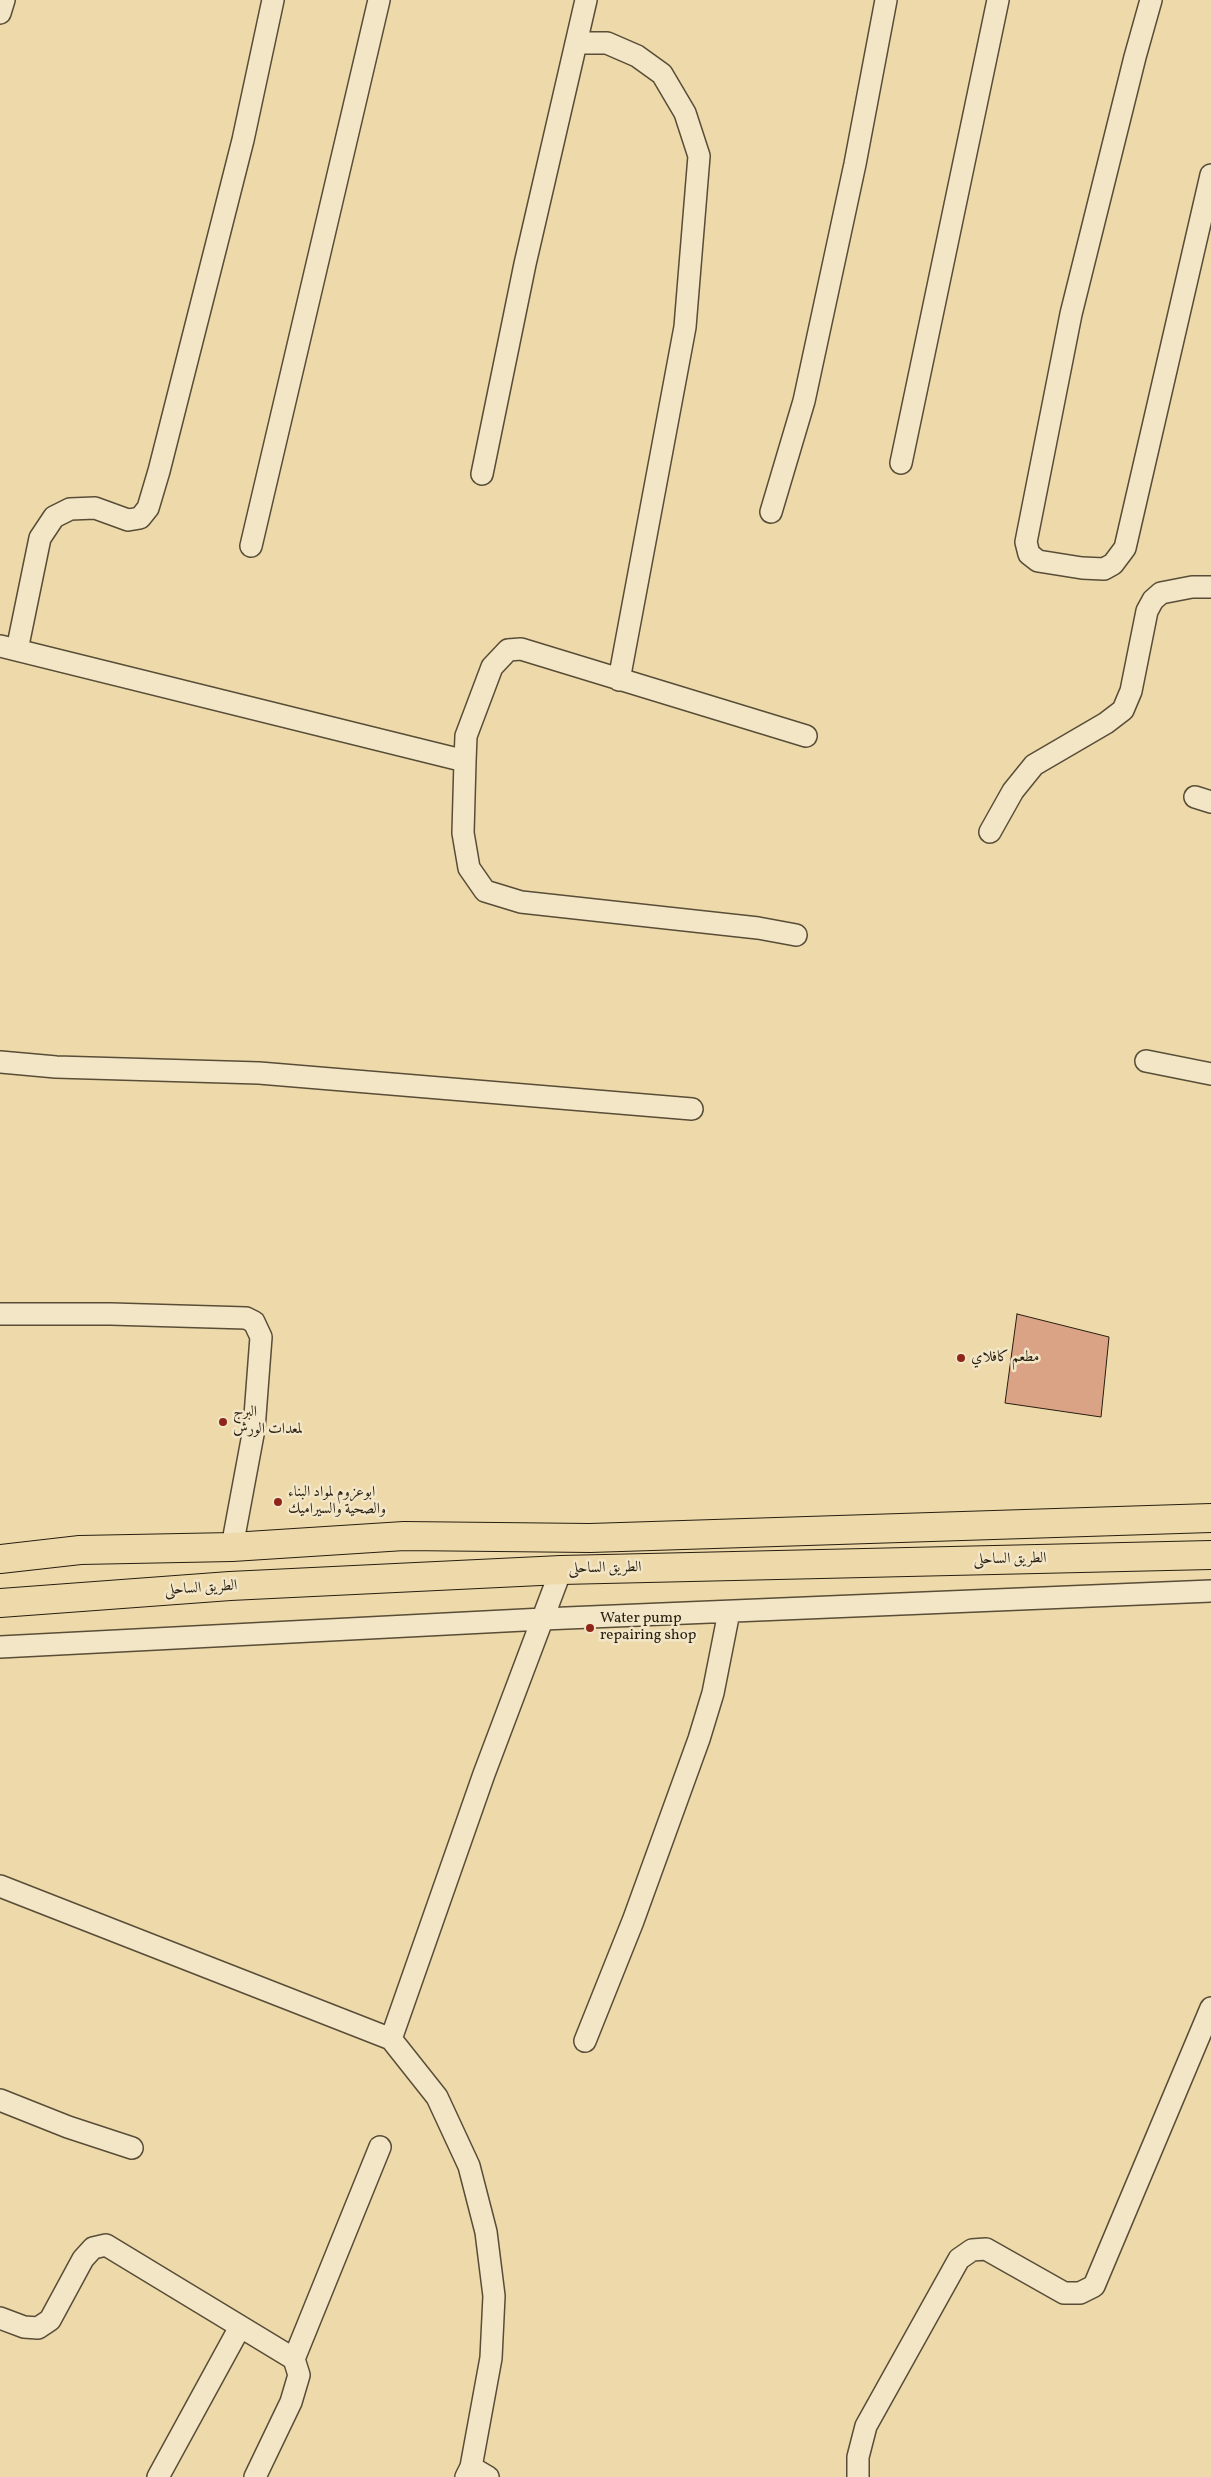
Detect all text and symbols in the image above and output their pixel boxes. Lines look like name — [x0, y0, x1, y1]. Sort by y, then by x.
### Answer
place label: مطعم كافلاي — [971, 1349, 1039, 1367]
marker: مطعم كافلاي — [955, 1352, 967, 1364]
place label: البرج لمعدات الورش — [233, 1404, 303, 1439]
marker: البرج لمعدات الورش — [217, 1416, 229, 1428]
place label: ابوعزوم لمواد البناء والصحية والسيراميك — [288, 1484, 386, 1519]
marker: ابوعزوم لمواد البناء والصحية والسيراميك — [272, 1496, 284, 1508]
street label: الطريق الساحلى — [973, 1550, 1047, 1570]
street label: الطريق الساحلى — [568, 1559, 642, 1579]
street label: الطريق الساحلى — [164, 1577, 238, 1601]
place label: Water pump repairing shop — [600, 1610, 696, 1645]
marker: Water pump repairing shop — [584, 1622, 596, 1634]

